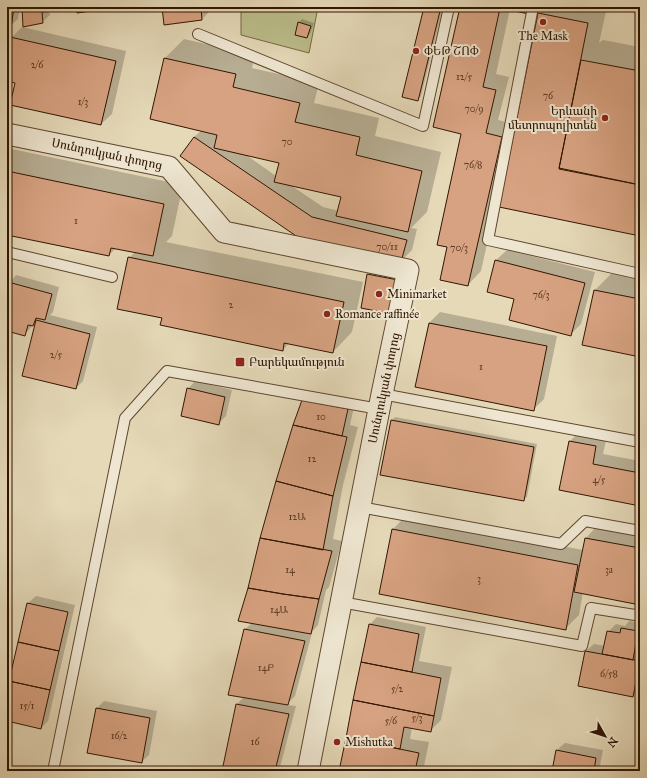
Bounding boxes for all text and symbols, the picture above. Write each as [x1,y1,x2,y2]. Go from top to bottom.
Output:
marker: The Mask [538,17,548,27]
place label: The Mask [518,29,568,43]
place label: ՓԵԹ ՇՈՓ [424,44,479,58]
marker: ՓԵԹ ՇՈՓ [411,46,421,56]
house number: 2/6 [31,59,44,71]
house number: 12/5 [456,71,472,83]
house number: 76 [543,90,554,102]
house number: 1/3 [78,96,88,108]
house number: 70/9 [464,103,484,115]
place label: Երևանի մետրոպոլիտեն [508,104,597,132]
marker: Երևանի մետրոպոլիտեն [600,113,610,123]
street label: Սունդուկյան փողոց [50,135,164,173]
house number: 70 [281,136,293,148]
house number: 76/8 [464,159,482,171]
house number: 1 [74,215,78,227]
house number: 70/11 [376,241,398,253]
house number: 70/3 [450,242,468,254]
place label: Minimarket [387,287,447,301]
marker: Minimarket [374,289,384,299]
house number: 76/3 [532,289,550,301]
house number: 2 [229,299,234,311]
place label: Romance raffinée [335,307,419,321]
marker: Romance raffinée [322,309,332,319]
street label: Սունդուկյան փողոց [365,331,403,445]
house number: 2/5 [50,349,62,361]
place label: Բարեկամություն [249,355,345,369]
marker: Բարեկամություն [234,356,246,368]
house number: 1 [479,361,483,373]
house number: 10 [316,411,326,423]
house number: 12 [308,453,317,465]
house number: 4/5 [593,474,606,486]
house number: 12Ա [288,511,306,523]
house number: 14 [285,564,295,576]
house number: 3a [605,564,614,576]
house number: 3 [477,573,481,585]
house number: 14Ա [270,604,289,616]
house number: 14Բ [258,662,274,674]
house number: 6/58 [600,668,618,680]
house number: 5/2 [391,683,403,695]
house number: 15/1 [19,700,35,712]
house number: 5/3 [411,712,423,724]
house number: 5/6 [385,715,398,727]
north arrow [585,716,625,756]
house number: 16/2 [111,730,127,742]
text: N [604,734,620,750]
place label: Mishutka [345,735,394,749]
house number: 16 [250,736,260,748]
marker: Mishutka [332,737,342,747]

